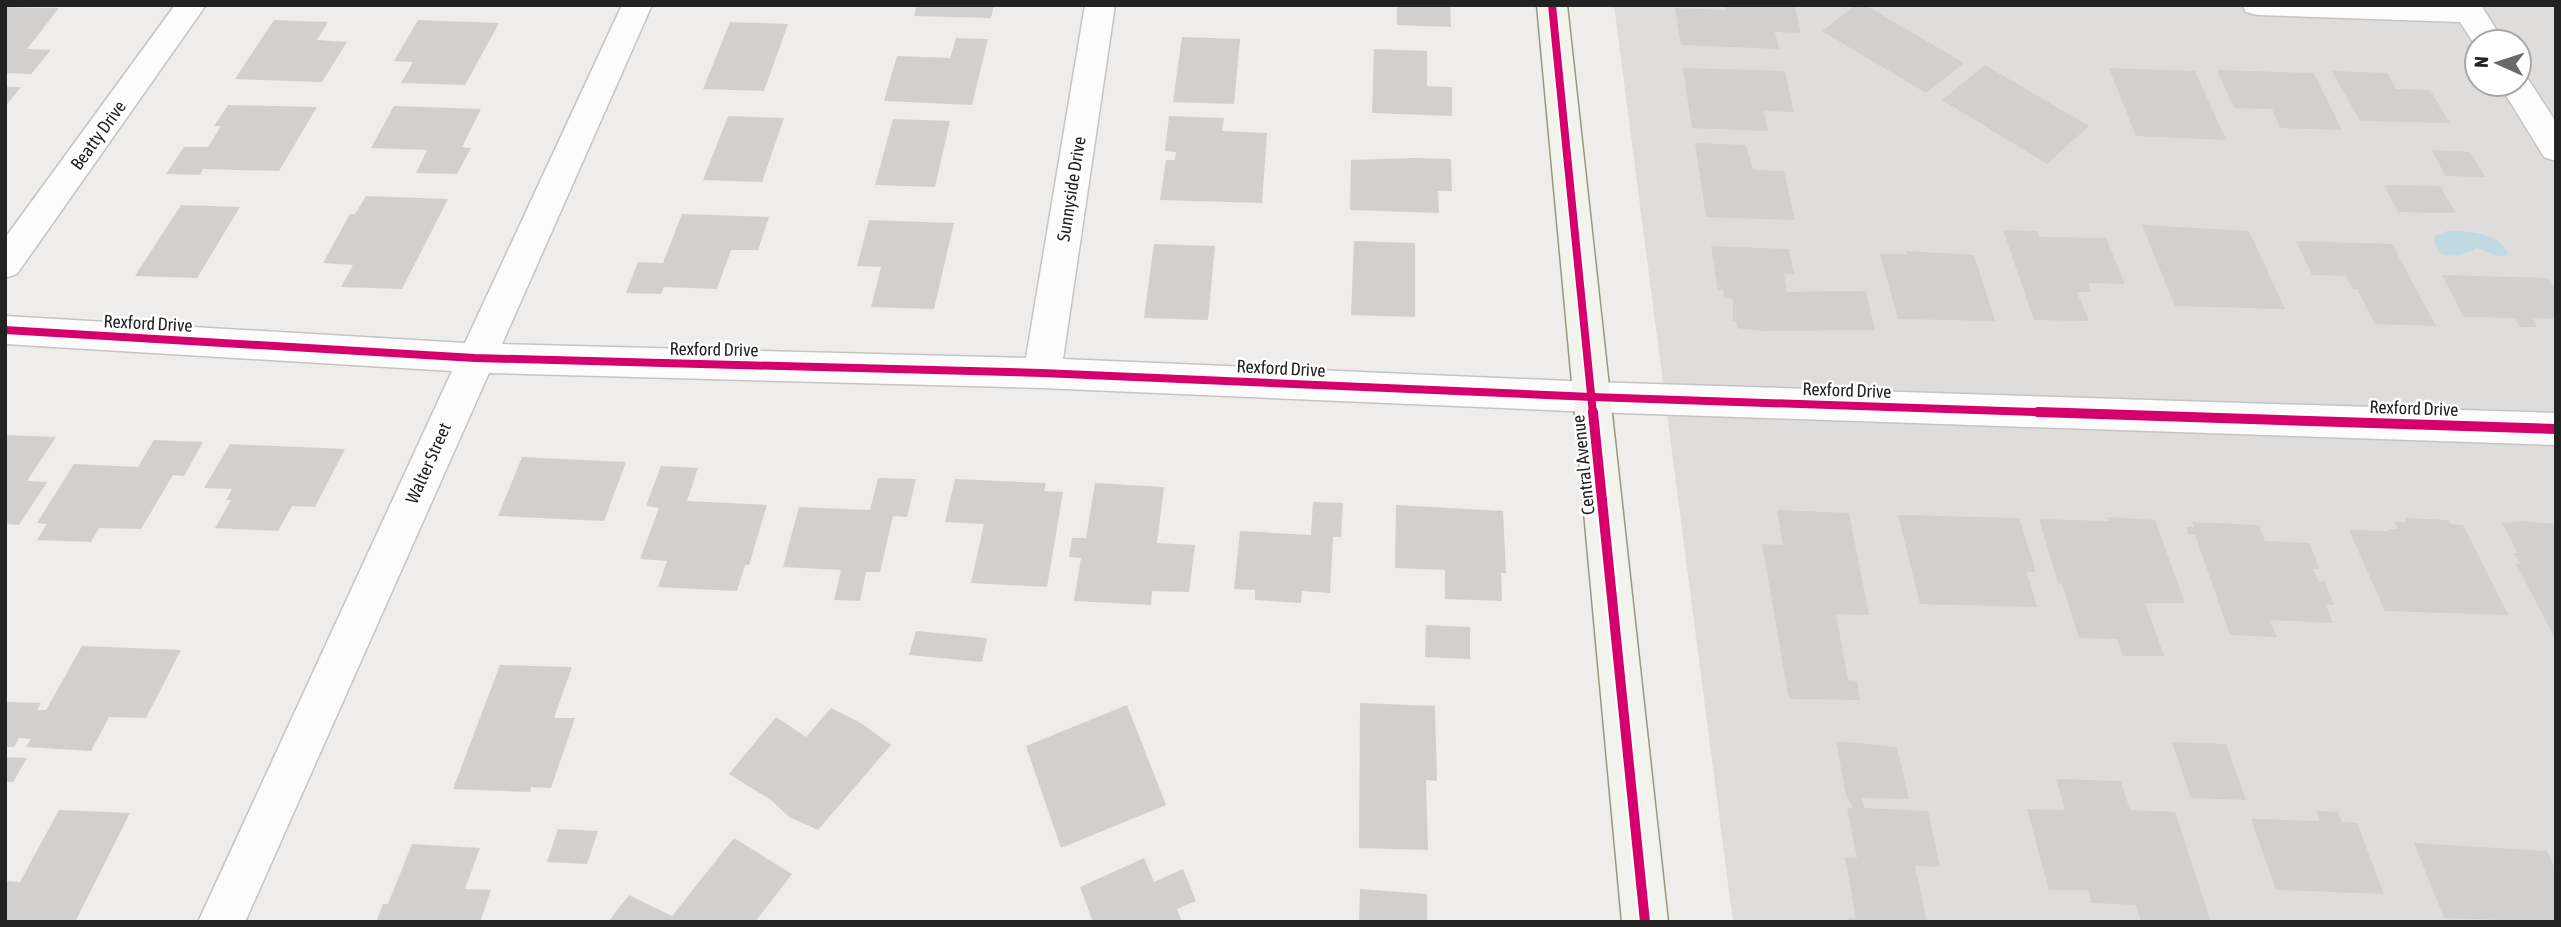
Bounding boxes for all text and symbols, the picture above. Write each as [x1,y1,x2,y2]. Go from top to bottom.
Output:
north arrow [2463,28,2533,98]
text: N [2470,56,2492,68]
street label: Beatty Drive [66,96,130,174]
street label: Sunnyside Drive [1052,135,1090,243]
street label: Rexford Drive [103,310,193,336]
street label: Rexford Drive [669,338,759,360]
street label: Rexford Drive [1236,355,1326,381]
street label: Rexford Drive [1802,378,1892,402]
street label: Rexford Drive [2369,396,2459,420]
street label: Central Avenue [1567,414,1599,516]
street label: Walter Street [401,419,455,507]

